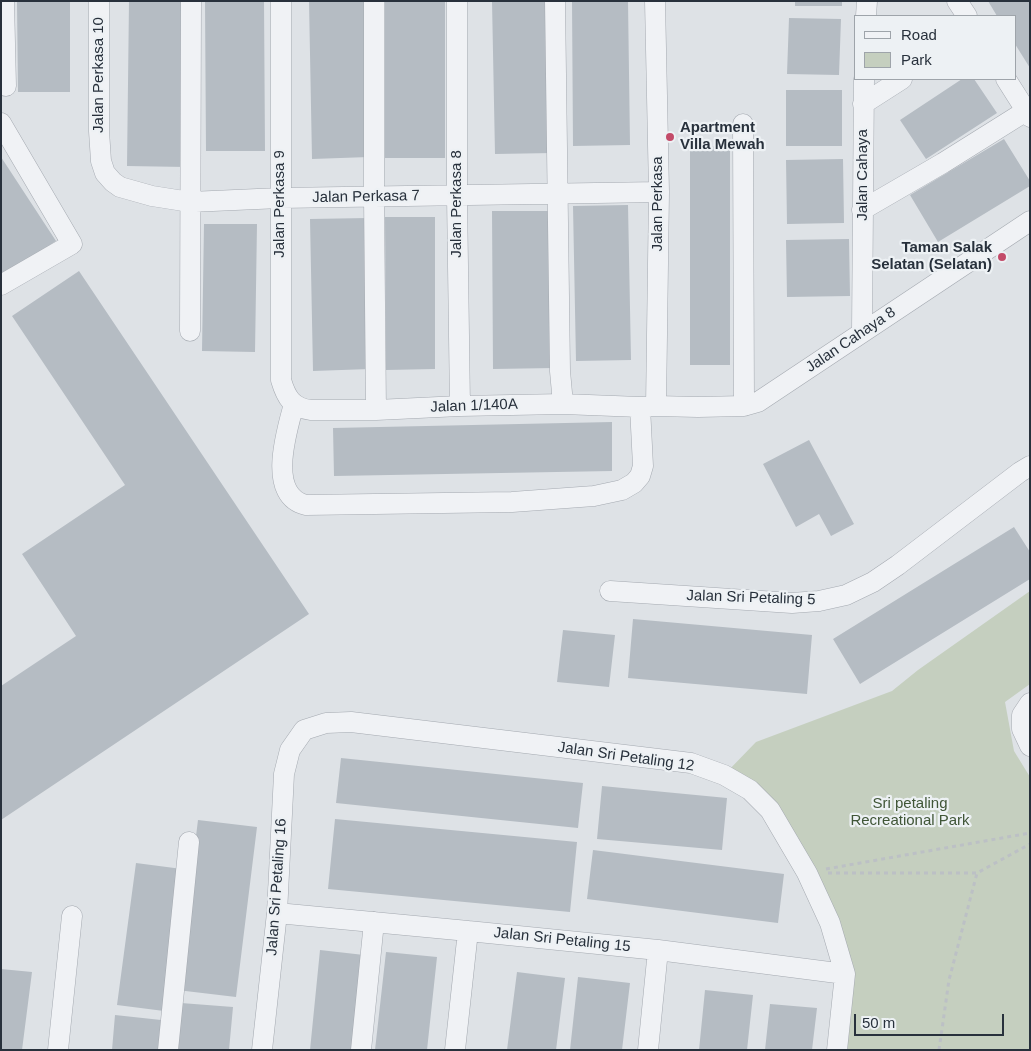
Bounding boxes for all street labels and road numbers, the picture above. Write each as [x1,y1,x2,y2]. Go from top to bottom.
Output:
street label: Jalan Perkasa 10 [90,17,108,133]
street label: Jalan Cahaya [854,129,872,221]
street label: Jalan Perkasa 9 [271,150,289,258]
street label: Jalan Perkasa 8 [448,150,466,258]
street label: Jalan Perkasa [649,156,667,252]
street label: Jalan Perkasa 7 [312,187,420,207]
street label: Jalan Cahaya 8 [803,303,899,377]
street label: Jalan 1/140A [430,395,518,417]
street label: Jalan Sri Petaling 5 [686,587,816,609]
street label: Jalan Sri Petaling 12 [557,739,695,775]
street label: Jalan Sri Petaling 16 [263,818,291,956]
street label: Jalan Sri Petaling 15 [493,924,631,956]

